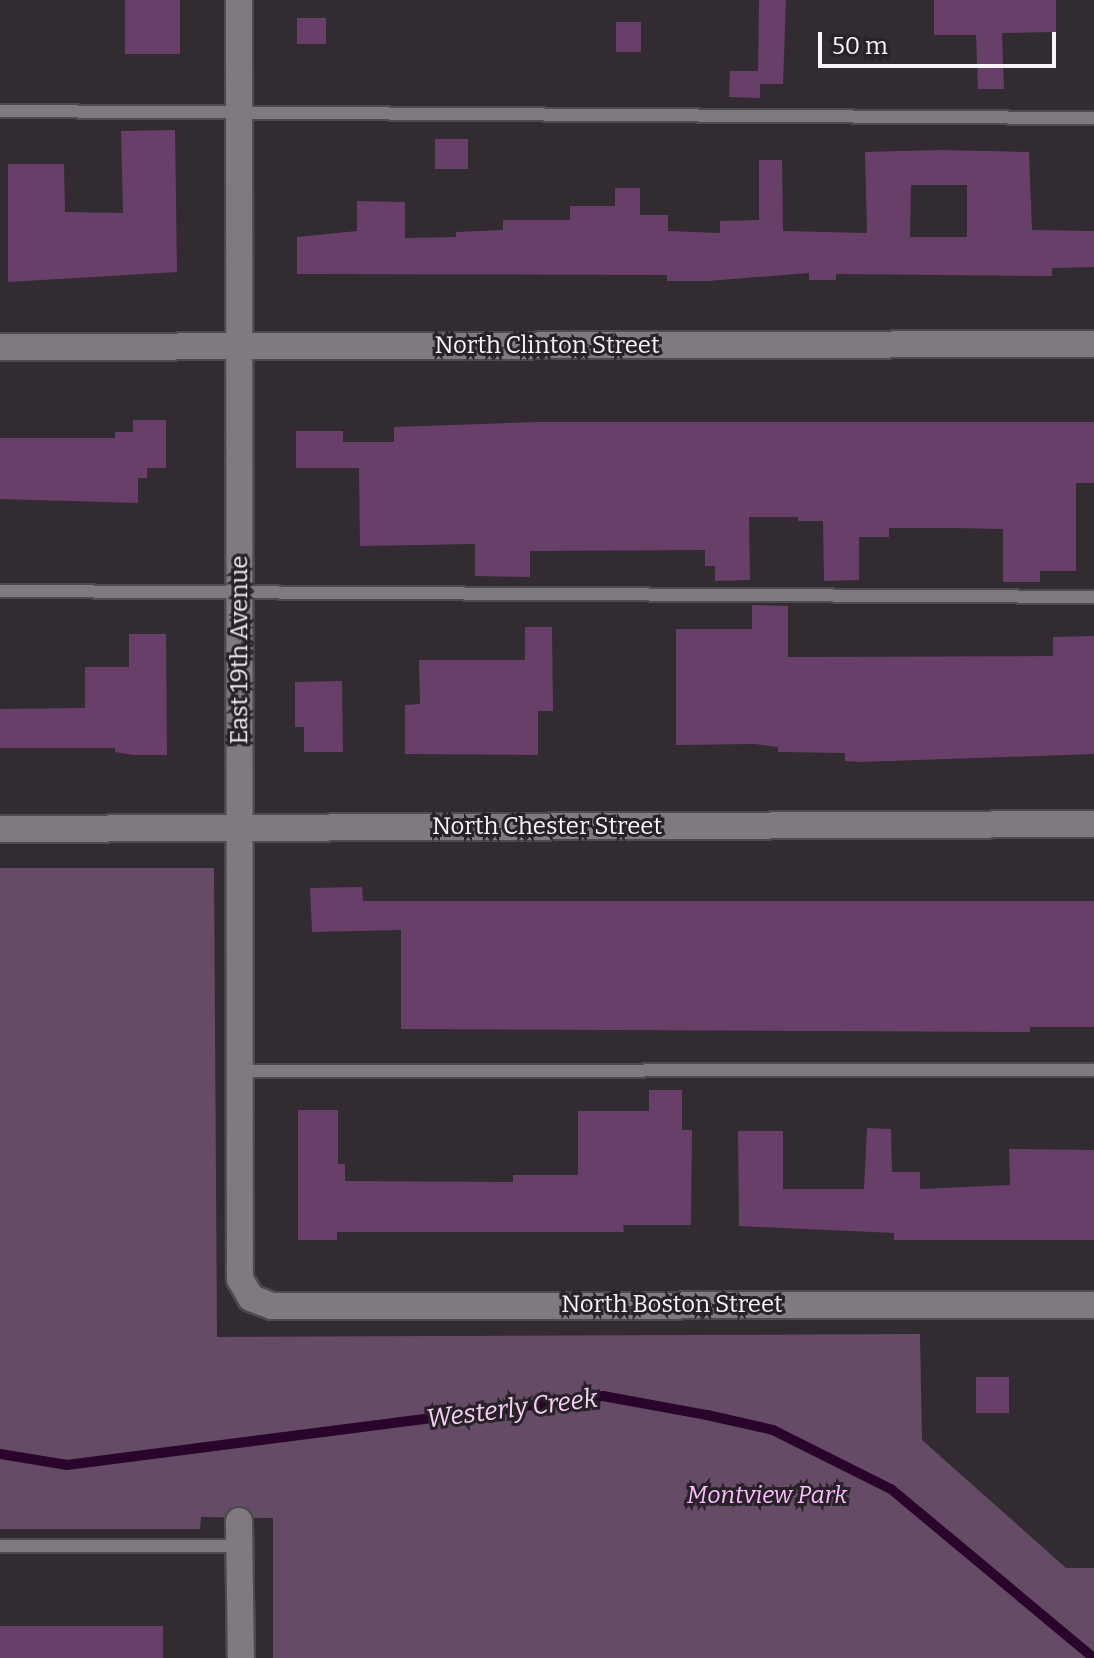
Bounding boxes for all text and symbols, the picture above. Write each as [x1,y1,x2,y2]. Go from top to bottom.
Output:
scale bar [822,16,1060,66]
text: 50 m [832,32,888,60]
street label: North Clinton Street [434,332,660,360]
street label: East 19th Avenue [226,556,254,744]
street label: North Chester Street [432,813,662,841]
street label: North Boston Street [561,1291,783,1319]
water label: Westerly Creek [425,1383,599,1435]
park label: Montview Park [687,1482,847,1510]

